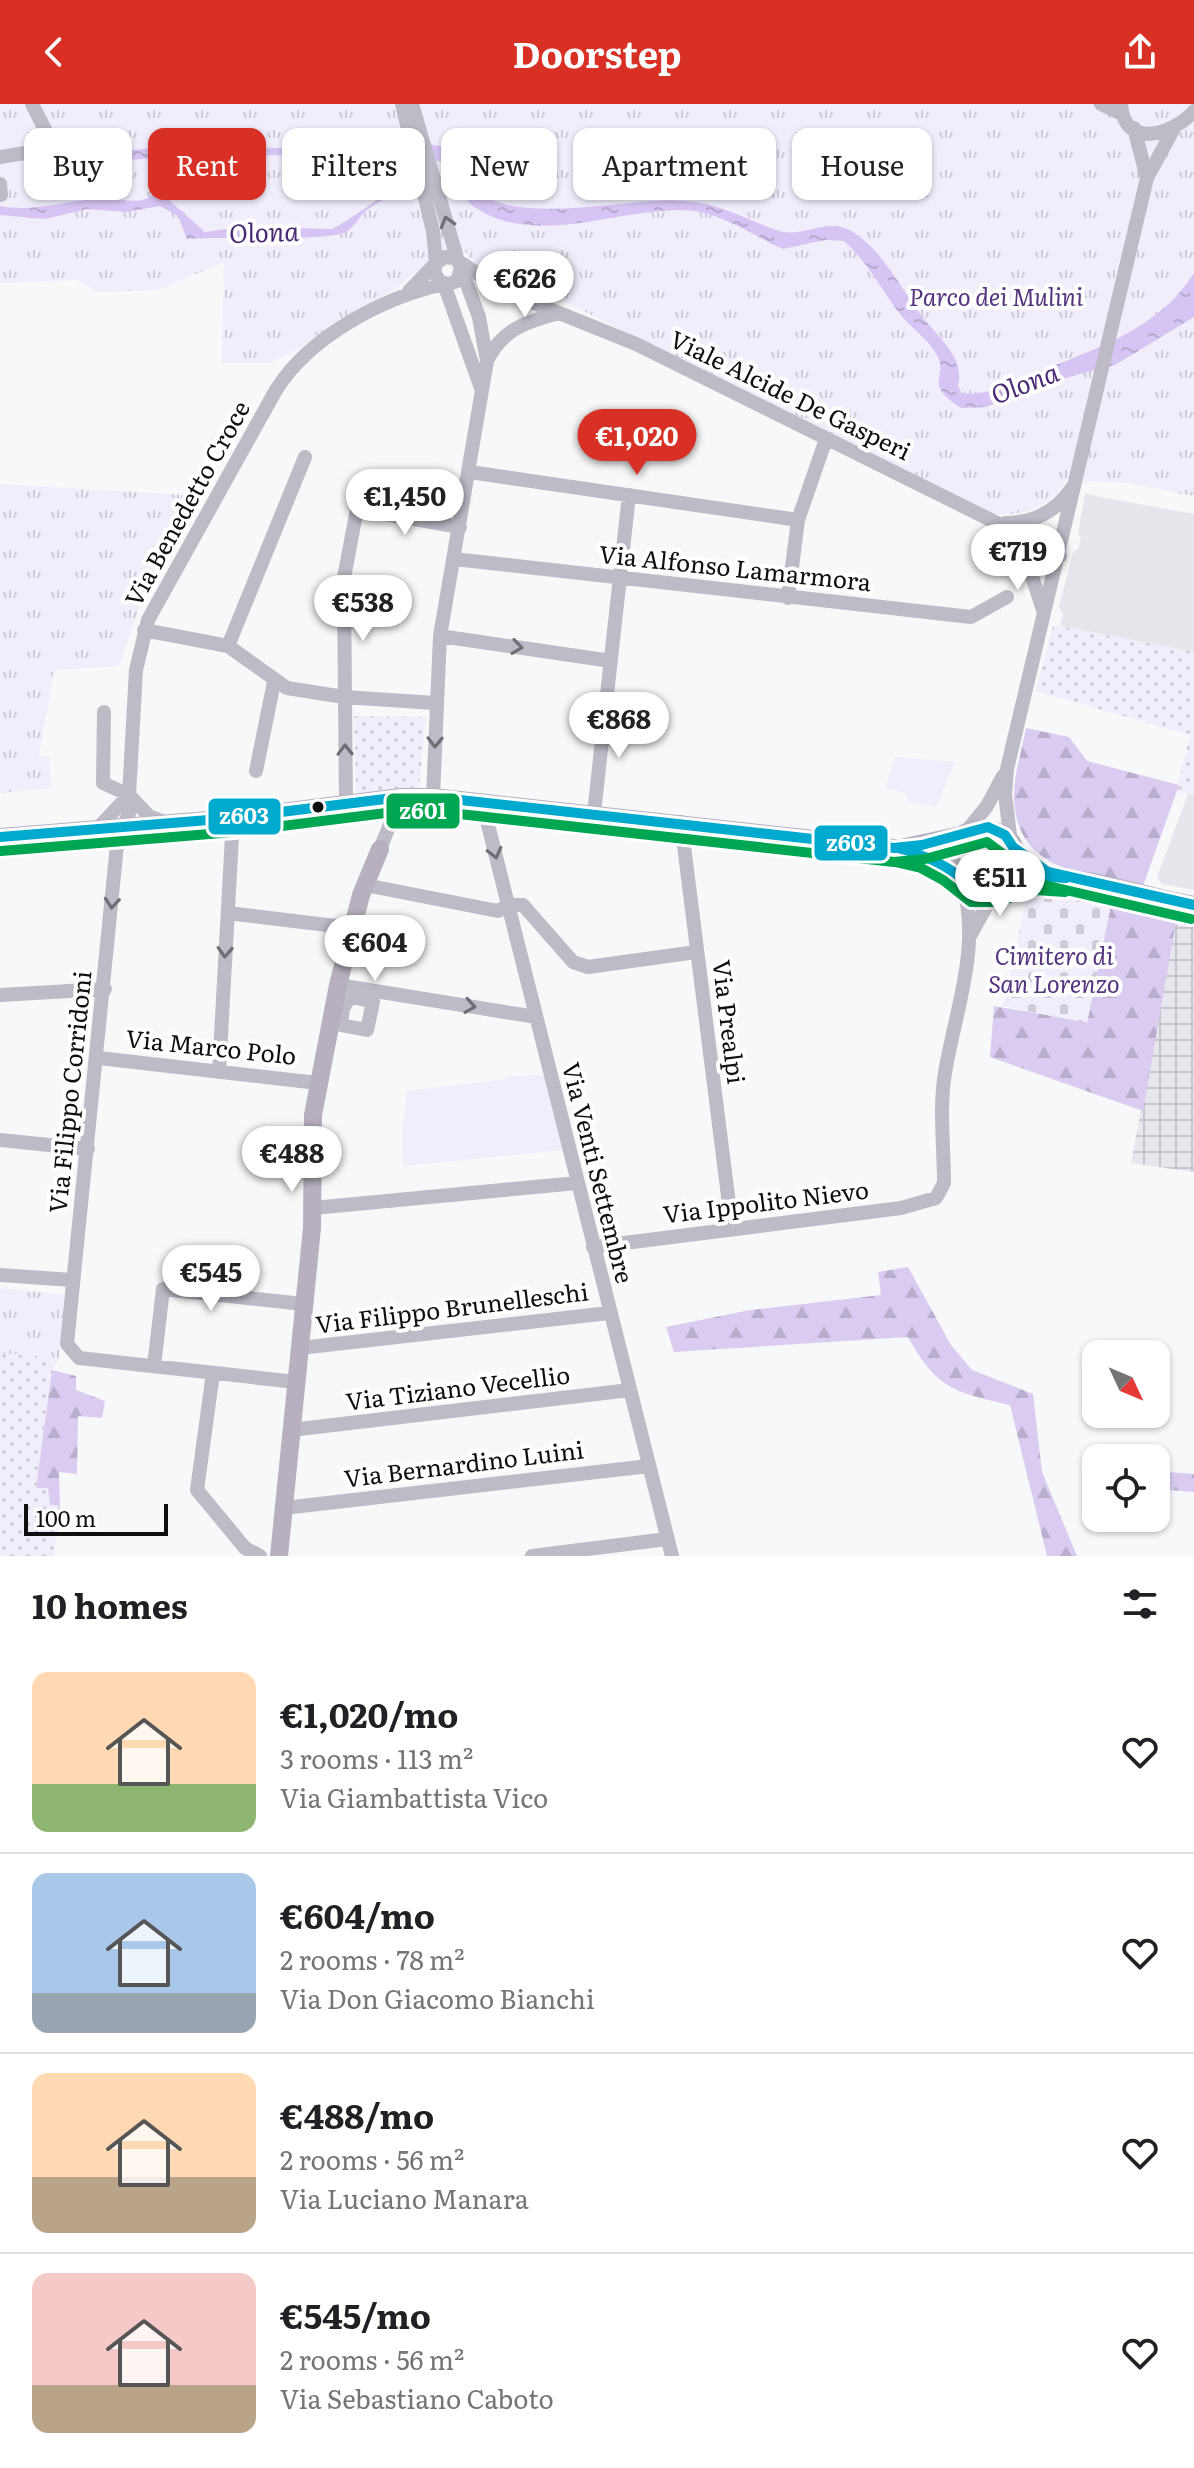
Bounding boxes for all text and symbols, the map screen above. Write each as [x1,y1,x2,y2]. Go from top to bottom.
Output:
text: Doorstep [512,26,682,79]
icon: back [32,30,76,74]
icon: share [1118,30,1162,74]
chip: Buy [24,128,132,200]
chip: Rent [148,128,266,200]
chip: Filters [282,128,425,200]
chip: New [441,128,557,200]
chip: Apartment [573,128,776,200]
chip: House [792,128,932,200]
water label: Olona [228,210,300,251]
one-way arrow [439,215,456,229]
pin: €626 [478,251,572,319]
text: €626 [494,257,556,296]
park label: Parco dei Mulini [909,278,1083,313]
street label: Viale Alcide De Gasperi [665,320,917,467]
water label: Olona [984,351,1064,412]
street label: Via Benedetto Croce [115,394,257,612]
pin: €1,020 [572,409,702,477]
text: €1,020 [596,415,678,454]
pin: €1,450 [340,469,470,537]
text: €1,450 [364,475,446,514]
pin: €719 [971,524,1065,592]
text: €719 [989,530,1047,569]
street label: Via Alfonso Lamarmora [597,535,873,598]
pin: €538 [316,575,410,643]
text: €538 [332,581,394,620]
one-way arrow [511,638,524,655]
pin: €868 [572,692,666,760]
text: €868 [587,698,651,737]
one-way arrow [426,736,443,749]
one-way arrow [336,743,354,756]
line badge: z601 [385,792,461,830]
text: z601 [399,793,447,826]
line badge: z603 [207,797,282,836]
text: z603 [219,798,269,831]
unlabelled marker [310,799,326,815]
line badge: z603 [813,824,889,862]
text: z603 [826,825,876,858]
one-way arrow [485,846,502,859]
pin: €511 [953,850,1047,918]
text: €511 [973,856,1027,895]
one-way arrow [104,897,121,910]
pin: €604 [328,915,422,983]
text: €604 [343,921,407,960]
park label: Cimitero di San Lorenzo [988,937,1120,1000]
one-way arrow [217,946,234,959]
street label: Via Prealpi [706,958,755,1086]
street label: Via Filippo Corridoni [38,969,99,1215]
one-way arrow [463,997,477,1014]
street label: Via Marco Polo [124,1019,298,1072]
street label: Via Venti Settembre [555,1058,644,1287]
pin: €488 [245,1126,339,1194]
text: €488 [260,1132,324,1171]
street label: Via Ippolito Nievo [661,1171,870,1230]
pin: €545 [164,1245,258,1313]
text: €545 [180,1251,242,1290]
street label: Via Filippo Brunelleschi [313,1272,590,1341]
north arrow [1082,1340,1170,1428]
map controls [1082,1340,1170,1532]
street label: Via Tiziano Vecellio [344,1355,572,1418]
street label: Via Bernardino Luini [342,1430,586,1495]
button: locate [1082,1444,1170,1532]
scale bar [24,1500,168,1536]
text: 100 m [36,1501,96,1534]
text: 10 homes [32,1579,188,1629]
icon: filters [1118,1582,1162,1626]
text: €1,020/mo [280,1688,458,1738]
icon: home [96,1704,192,1800]
icon: heart [1118,1730,1162,1774]
text: 3 rooms · 113 m² [280,1738,473,1777]
text: Via Giambattista Vico [280,1777,548,1816]
text: €604/mo [280,1889,435,1939]
icon: home [96,1905,192,2001]
icon: heart [1118,1931,1162,1975]
text: 2 rooms · 78 m² [280,1939,465,1978]
text: Via Don Giacomo Bianchi [280,1978,595,2017]
text: €488/mo [280,2089,434,2139]
icon: home [96,2105,192,2201]
icon: heart [1118,2131,1162,2175]
text: 2 rooms · 56 m² [280,2139,464,2178]
text: Via Luciano Manara [280,2178,529,2217]
text: €545/mo [280,2289,431,2339]
icon: home [96,2305,192,2401]
icon: heart [1118,2331,1162,2375]
text: 2 rooms · 56 m² [280,2339,464,2378]
text: Via Sebastiano Caboto [280,2378,554,2417]

